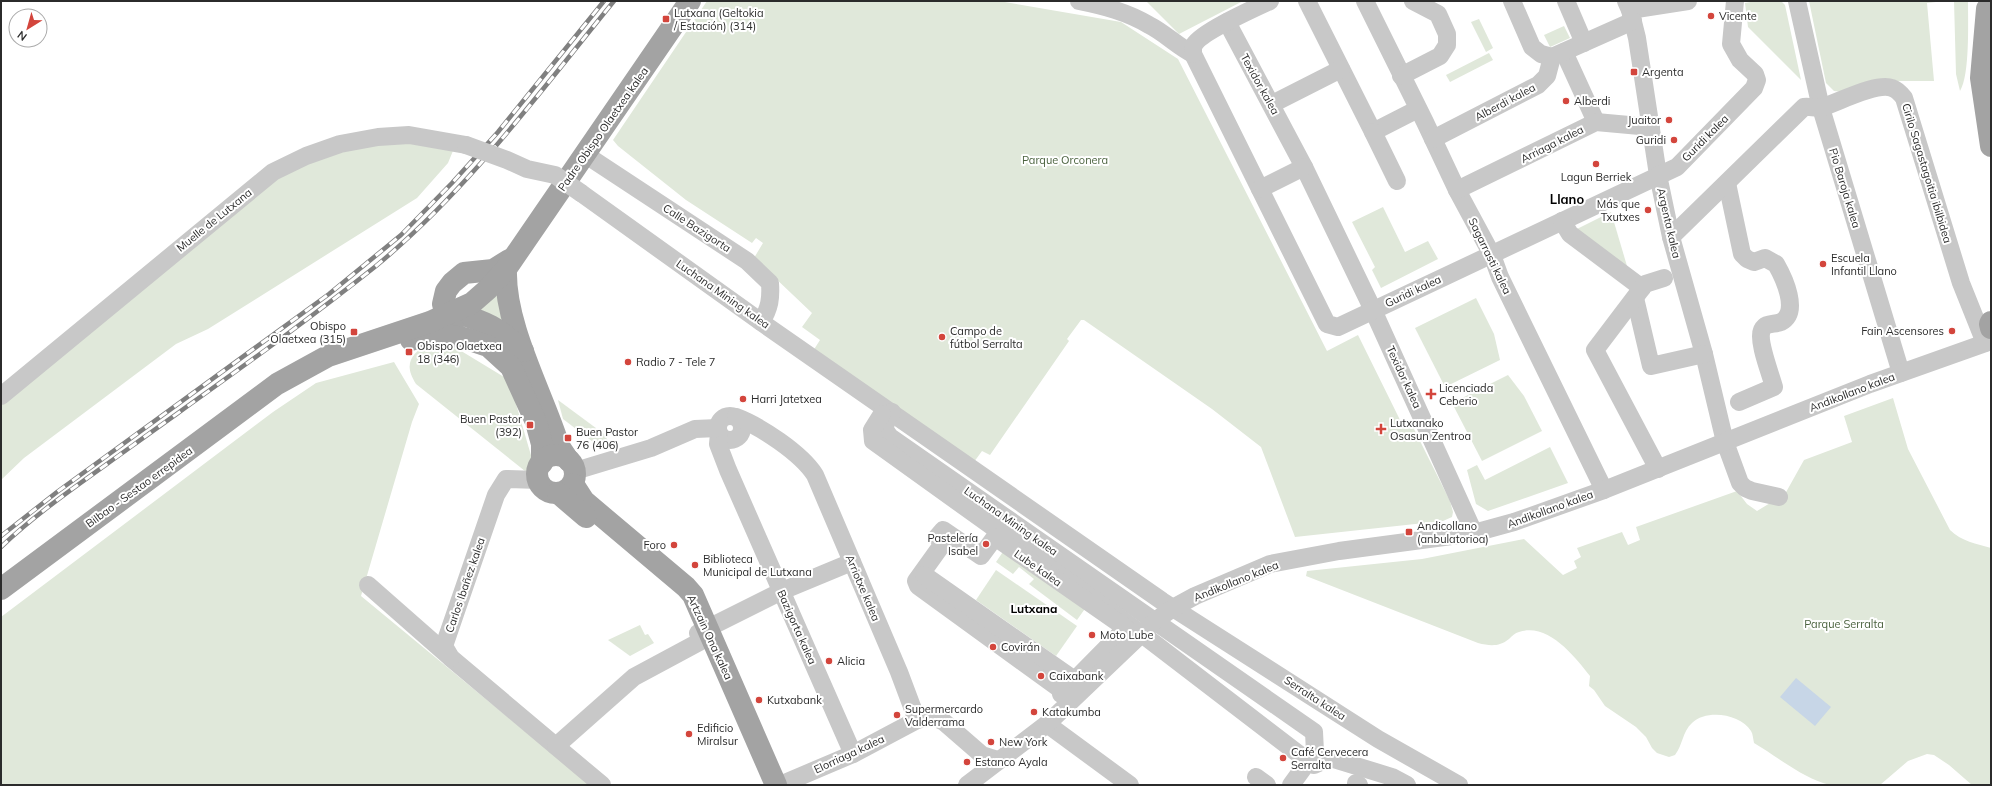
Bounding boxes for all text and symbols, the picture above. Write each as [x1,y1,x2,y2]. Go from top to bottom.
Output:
place label: Lutxana (Geltokia / Estación) (314) [673,6,764,33]
north arrow [8,8,48,48]
place label: Vicente [1719,9,1757,23]
marker: Vicente [1706,11,1716,21]
marker: Lutxana (Geltokia / Estación) (314) [661,14,671,24]
text: N [14,28,30,44]
street label: Texidor kalea [1238,51,1282,117]
street label: Padre Obispo Olaetxea kalea [555,64,651,194]
place label: Argenta [1642,65,1684,79]
marker: Argenta [1629,67,1639,77]
street label: Alberdi kalea [1472,80,1538,124]
place label: Alberdi [1574,94,1610,108]
marker: Alberdi [1561,96,1571,106]
street label: Cirilo Sagastagoitia ibilbidea [1899,101,1955,245]
street label: Guridi kalea [1679,112,1731,164]
place label: Juaitor [1628,113,1661,127]
marker: Juaitor [1664,115,1674,125]
street label: Arriaga kalea [1518,122,1586,166]
place label: Guridi [1636,133,1666,147]
marker: Guridi [1669,135,1679,145]
street label: Pio Baroja kalea [1826,146,1864,230]
park label: Parque Orconera [1022,153,1108,167]
marker: Lagun Berriek [1591,159,1601,169]
place label: Lagun Berriek [1561,170,1632,184]
street label: Muelle de Lutxana [173,185,255,255]
street label: Argenta kalea [1654,186,1684,260]
district label: Llano [1550,191,1584,207]
place label: Más que Txutxes [1597,197,1640,224]
street label: Calle Bazigorta [660,201,734,255]
marker: Más que Txutxes [1643,205,1653,215]
street label: Sagarrasti kalea [1465,215,1515,297]
place label: Escuela Infantil Llano [1831,251,1897,278]
street label: Luchana Mining kalea [673,256,773,332]
marker: Escuela Infantil Llano [1818,259,1828,269]
street label: Guridi kalea [1383,272,1443,310]
place label: Obispo Olaetxea (315) [270,319,346,346]
place label: Campo de fútbol Serralta [950,324,1023,351]
place label: Fain Ascensores [1861,324,1944,338]
marker: Fain Ascensores [1947,326,1957,336]
marker: Obispo Olaetxea (315) [349,327,359,337]
marker: Campo de fútbol Serralta [937,332,947,342]
place label: Obispo Olaetxea 18 (346) [417,339,502,366]
street label: Texidor kalea [1383,343,1425,411]
marker: Obispo Olaetxea 18 (346) [404,347,414,357]
place label: Radio 7 - Tele 7 [636,355,715,369]
marker: Radio 7 - Tele 7 [623,357,633,367]
street label: Andikollano kalea [1807,369,1897,415]
place label: Licenciada Ceberio [1439,381,1493,408]
marker: Licenciada Ceberio [1426,389,1436,399]
place label: Harri Jatetxea [751,392,822,406]
marker: Harri Jatetxea [738,394,748,404]
place label: Buen Pastor (392) [460,412,522,439]
place label: Lutxanako Osasun Zentroa [1390,416,1471,443]
marker: Buen Pastor (392) [525,420,535,430]
marker: Lutxanako Osasun Zentroa [1375,423,1387,435]
place label: Buen Pastor 76 (406) [576,425,638,452]
marker: Buen Pastor 76 (406) [563,433,573,443]
street label: Bilbao - Sestao errepidea [83,443,195,531]
street label: Luchana Mining kalea [961,483,1061,559]
street label: Andikollano kalea [1505,487,1595,531]
place label: Andicollano (anbulatorioa) [1417,519,1489,546]
marker: Andicollano (anbulatorioa) [1404,527,1414,537]
place label: Pastelería Isabel [928,531,978,558]
street label: Carlos Ibañez kalea [442,536,488,634]
place label: Foro [644,538,666,552]
marker: Pastelería Isabel [981,539,991,549]
marker: Foro [669,540,679,550]
street label: Lube kalea [1011,546,1065,590]
place label: Biblioteca Municipal de Lutxana [703,552,812,579]
street label: Arriotxe kalea [843,553,883,623]
street label: Andikollano kalea [1191,558,1281,604]
marker: Biblioteca Municipal de Lutxana [690,560,700,570]
street label: Bazigorta kalea [774,587,820,667]
street label: Artzain Ona kalea [684,592,736,682]
district label: Lutxana [1010,601,1058,616]
park label: Parque Serralta [1804,617,1884,631]
place label: Moto Lube [1100,628,1153,642]
marker: Moto Lube [1087,630,1097,640]
place label: Covirán [1001,640,1040,654]
marker: Covirán [988,642,998,652]
place label: Alicia [837,654,865,668]
marker: Alicia [824,656,834,666]
place label: Caixabank [1049,669,1104,683]
marker: Caixabank [1036,671,1046,681]
street label: Serralta kalea [1282,673,1348,723]
place label: Kutxabank [767,693,822,707]
marker: Kutxabank [754,695,764,705]
place label: Supermercardo Valderrama [905,702,983,729]
place label: Katakumba [1042,705,1101,719]
marker: Katakumba [1029,707,1039,717]
marker: Supermercardo Valderrama [892,710,902,720]
place label: Edificio Miralsur [697,721,738,748]
marker: Edificio Miralsur [684,729,694,739]
street label: Elorriaga kalea [812,732,886,776]
place label: New York [999,735,1048,749]
marker: New York [986,737,996,747]
place label: Café Cervecera Serralta [1291,745,1368,772]
marker: Café Cervecera Serralta [1278,753,1288,763]
place label: Estanco Ayala [975,755,1048,769]
marker: Estanco Ayala [962,757,972,767]

